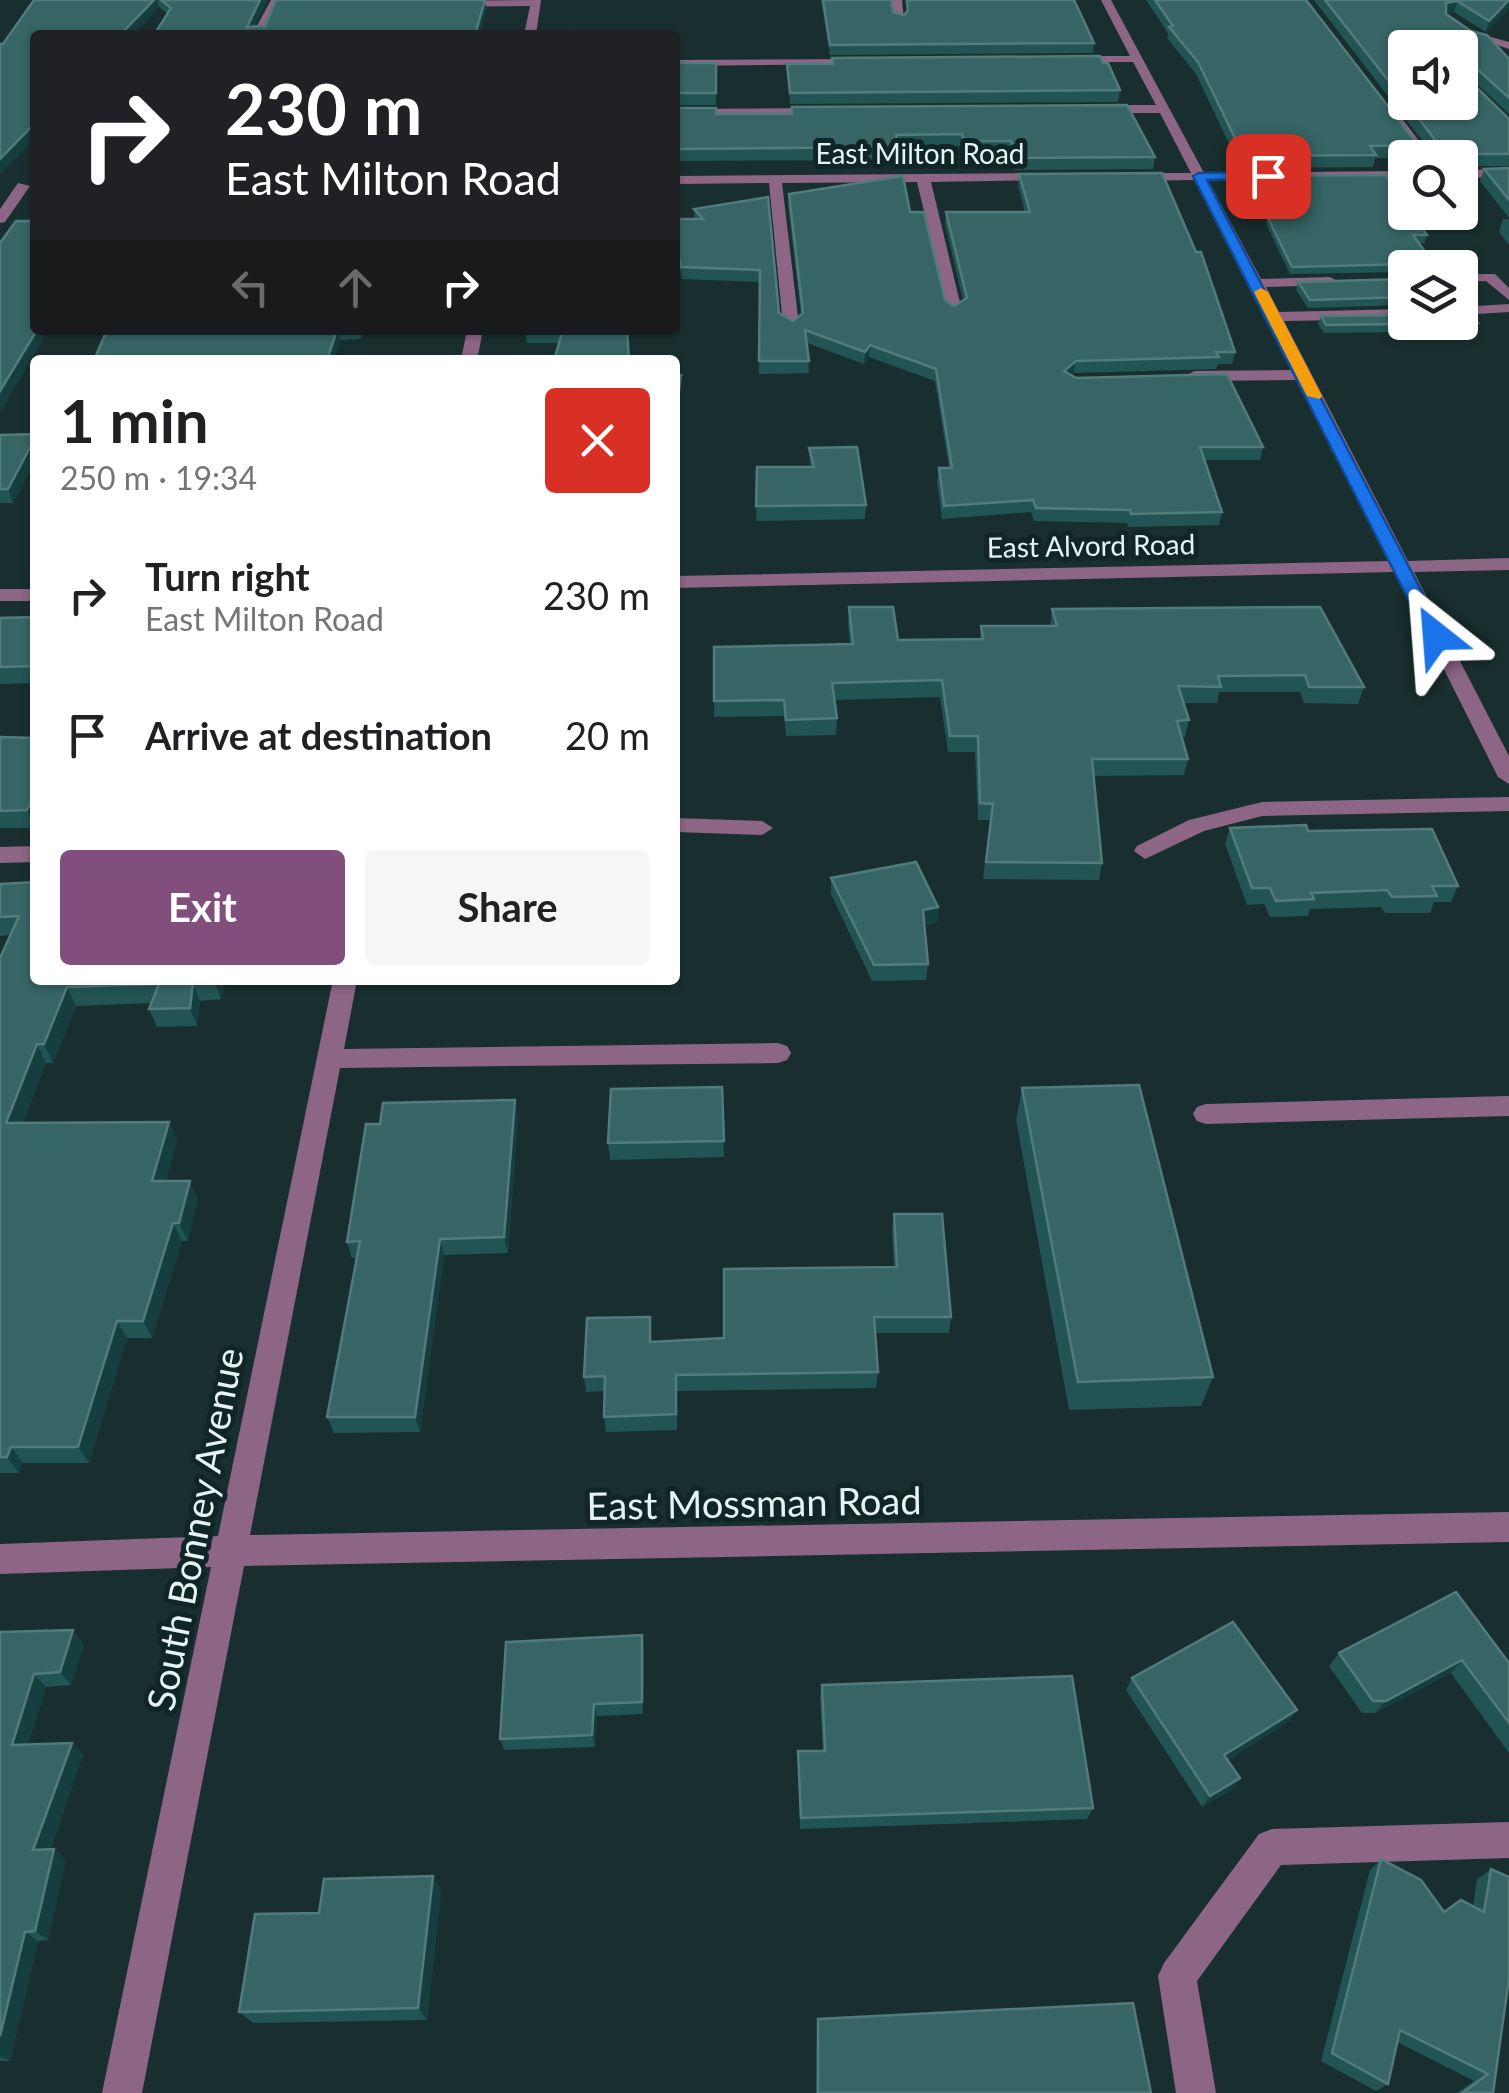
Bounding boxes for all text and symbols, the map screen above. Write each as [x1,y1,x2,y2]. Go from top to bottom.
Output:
map controls [1388,30,1478,340]
button: sound [1388,30,1478,120]
text: 230 m [225,66,422,150]
icon: right [60,70,190,200]
pin [1226,134,1311,219]
street label: East Milton Road [815,136,1025,170]
button: search [1388,140,1478,230]
icon: arrive [1241,149,1296,204]
text: East Milton Road [225,151,561,205]
button: layers [1388,250,1478,340]
icon: left [223,260,278,315]
icon: ahead [328,260,383,315]
icon: right [433,260,488,315]
text: 1 min [60,384,209,456]
button: close [545,388,650,493]
text: 250 m · 19:34 [60,458,257,497]
street label: East Alvord Road [987,526,1195,564]
text: Turn right [145,553,310,599]
icon: right [60,568,115,623]
text: 230 m [543,572,650,618]
position arrow [1384,584,1488,688]
text: East Milton Road [145,599,384,638]
icon: arrive [60,708,115,763]
text: Arrive at destination [145,712,492,758]
text: 20 m [565,712,650,758]
button: Exit [60,850,345,965]
button: Share [365,850,650,965]
street label: South Bonney Avenue [136,1344,252,1714]
street label: East Mossman Road [586,1476,922,1528]

